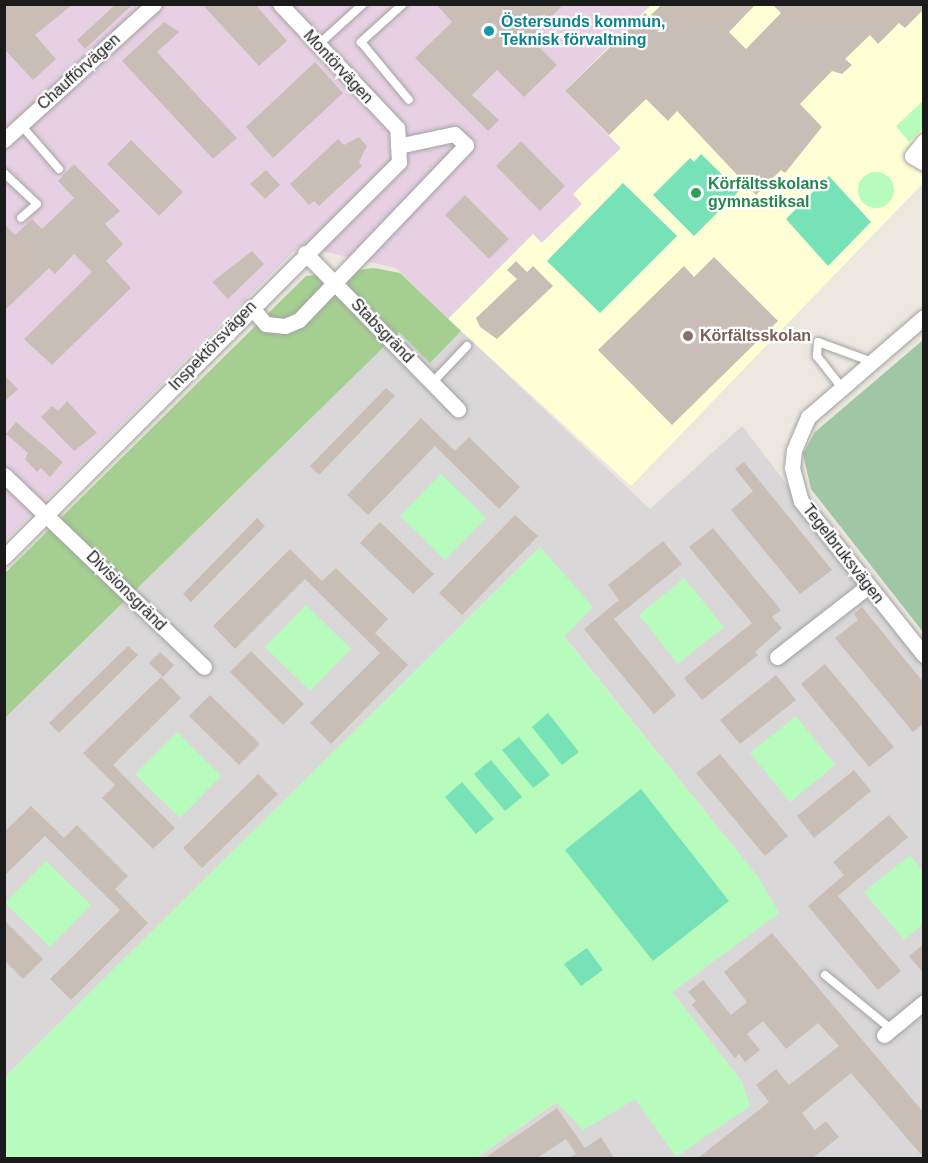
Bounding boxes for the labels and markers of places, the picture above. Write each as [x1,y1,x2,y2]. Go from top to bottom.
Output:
place label: Östersunds kommun, Teknisk förvaltning [501,12,665,50]
marker: Östersunds kommun, Teknisk förvaltning [482,24,496,38]
place label: Körfältsskolans gymnastiksal [708,174,828,212]
marker: Körfältsskolans gymnastiksal [689,186,703,200]
place label: Körfältsskolan [700,326,811,346]
marker: Körfältsskolan [681,329,695,343]

